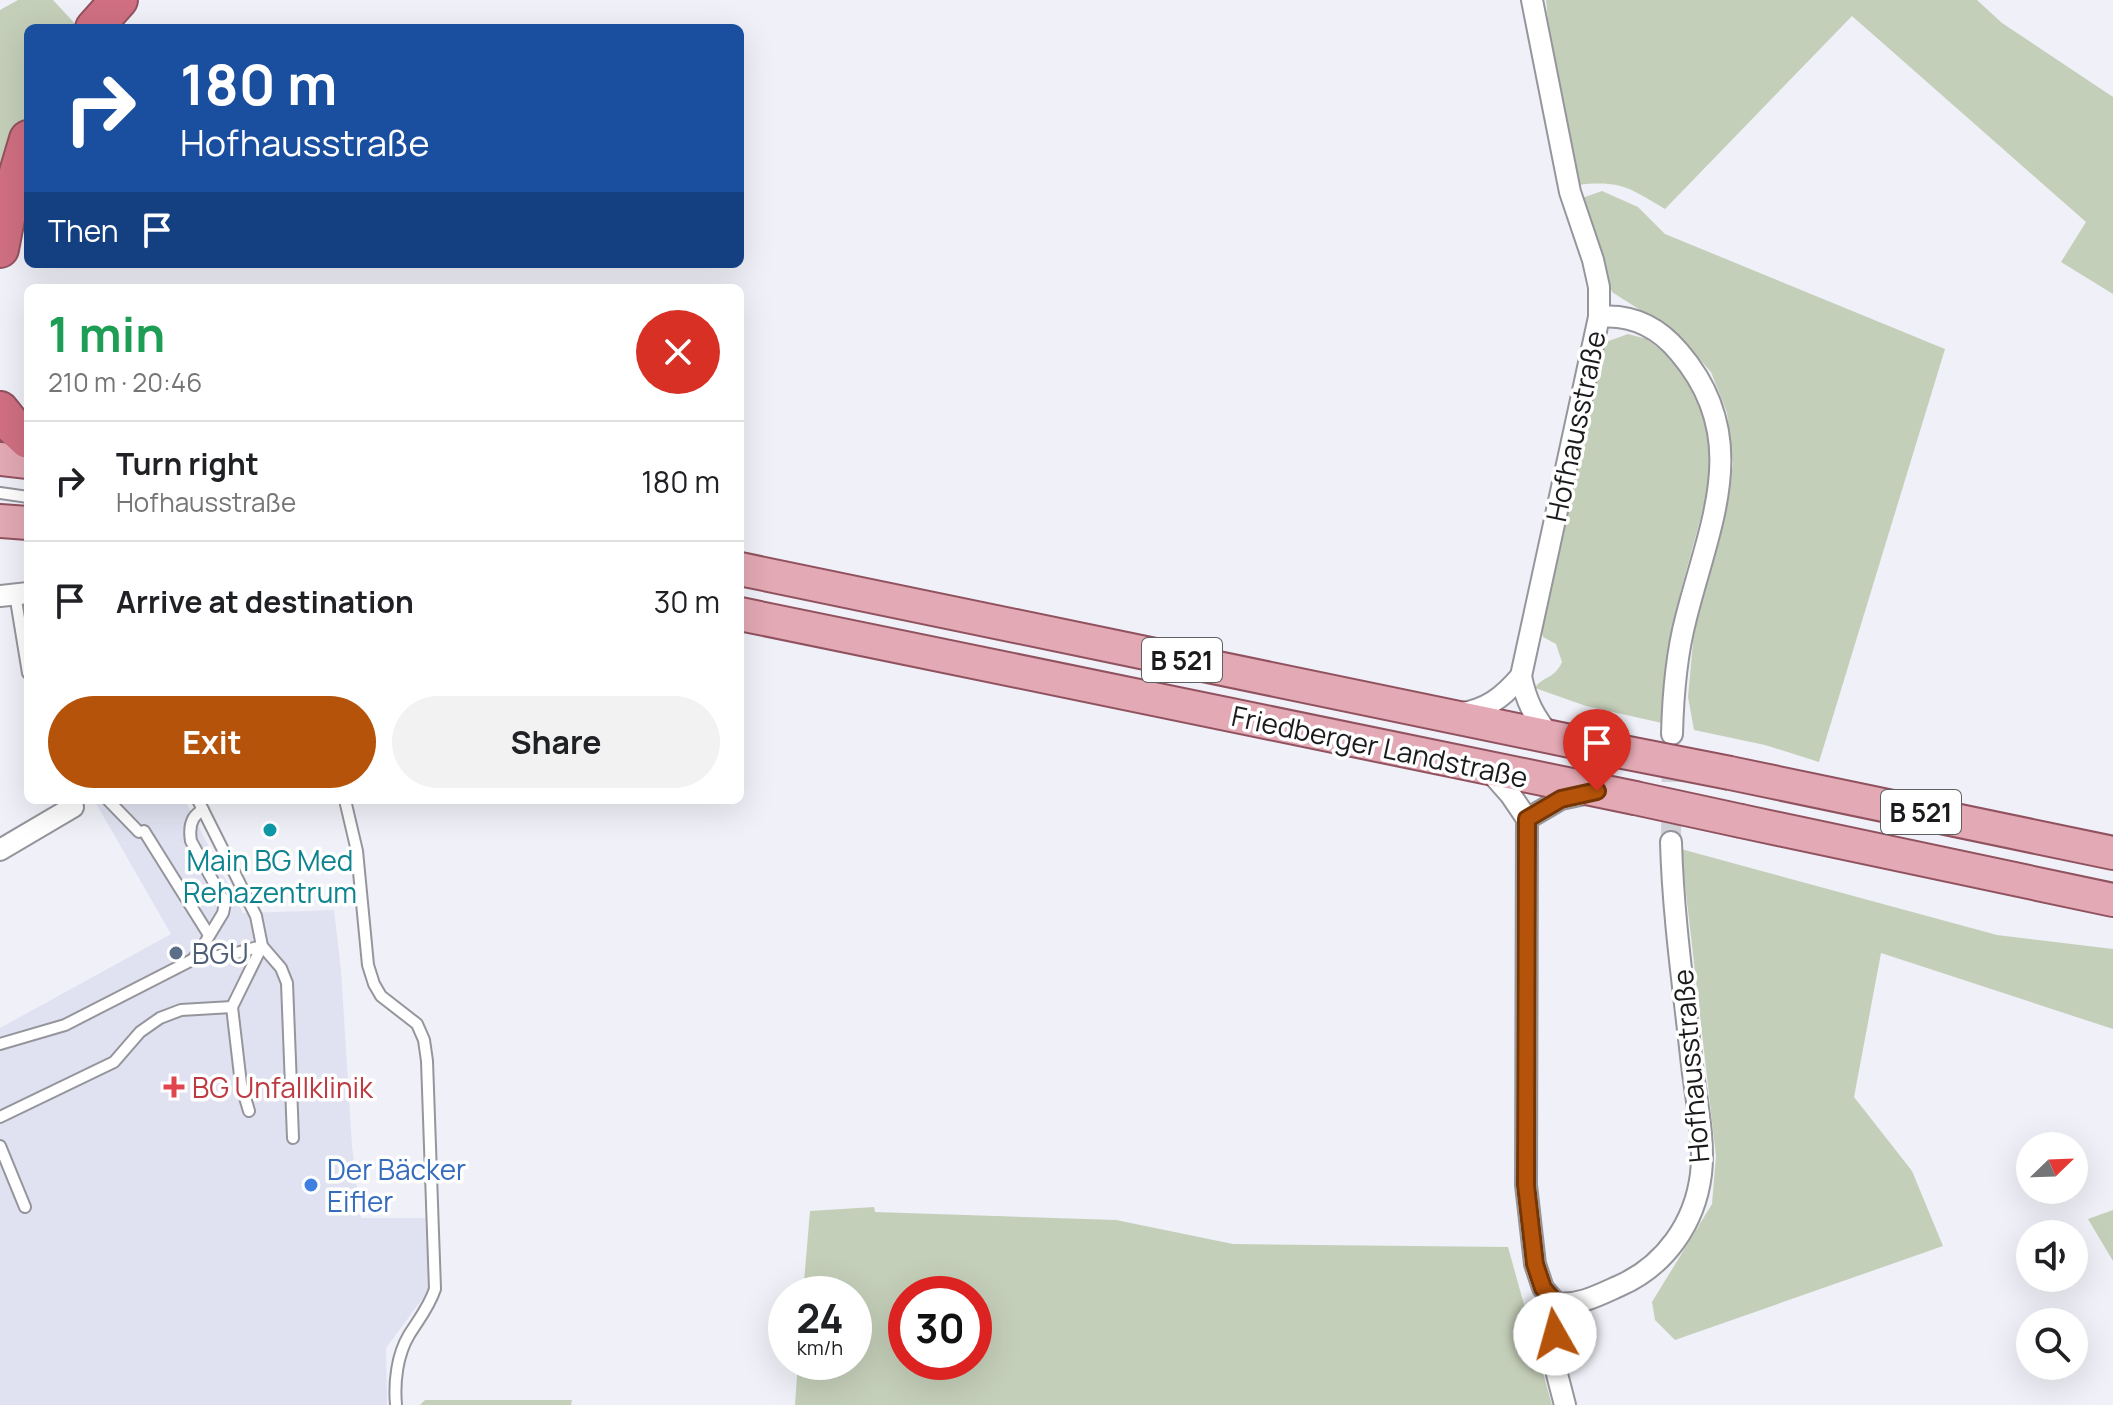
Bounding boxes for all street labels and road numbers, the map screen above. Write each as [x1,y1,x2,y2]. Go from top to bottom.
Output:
street label: Hofhausstraße [1536,327,1614,525]
road number: B 521 [1142,638,1222,682]
street label: Friedberger Landstraße [1228,696,1532,796]
road number: B 521 [1881,790,1961,834]
street label: Hofhausstraße [1663,968,1717,1164]

